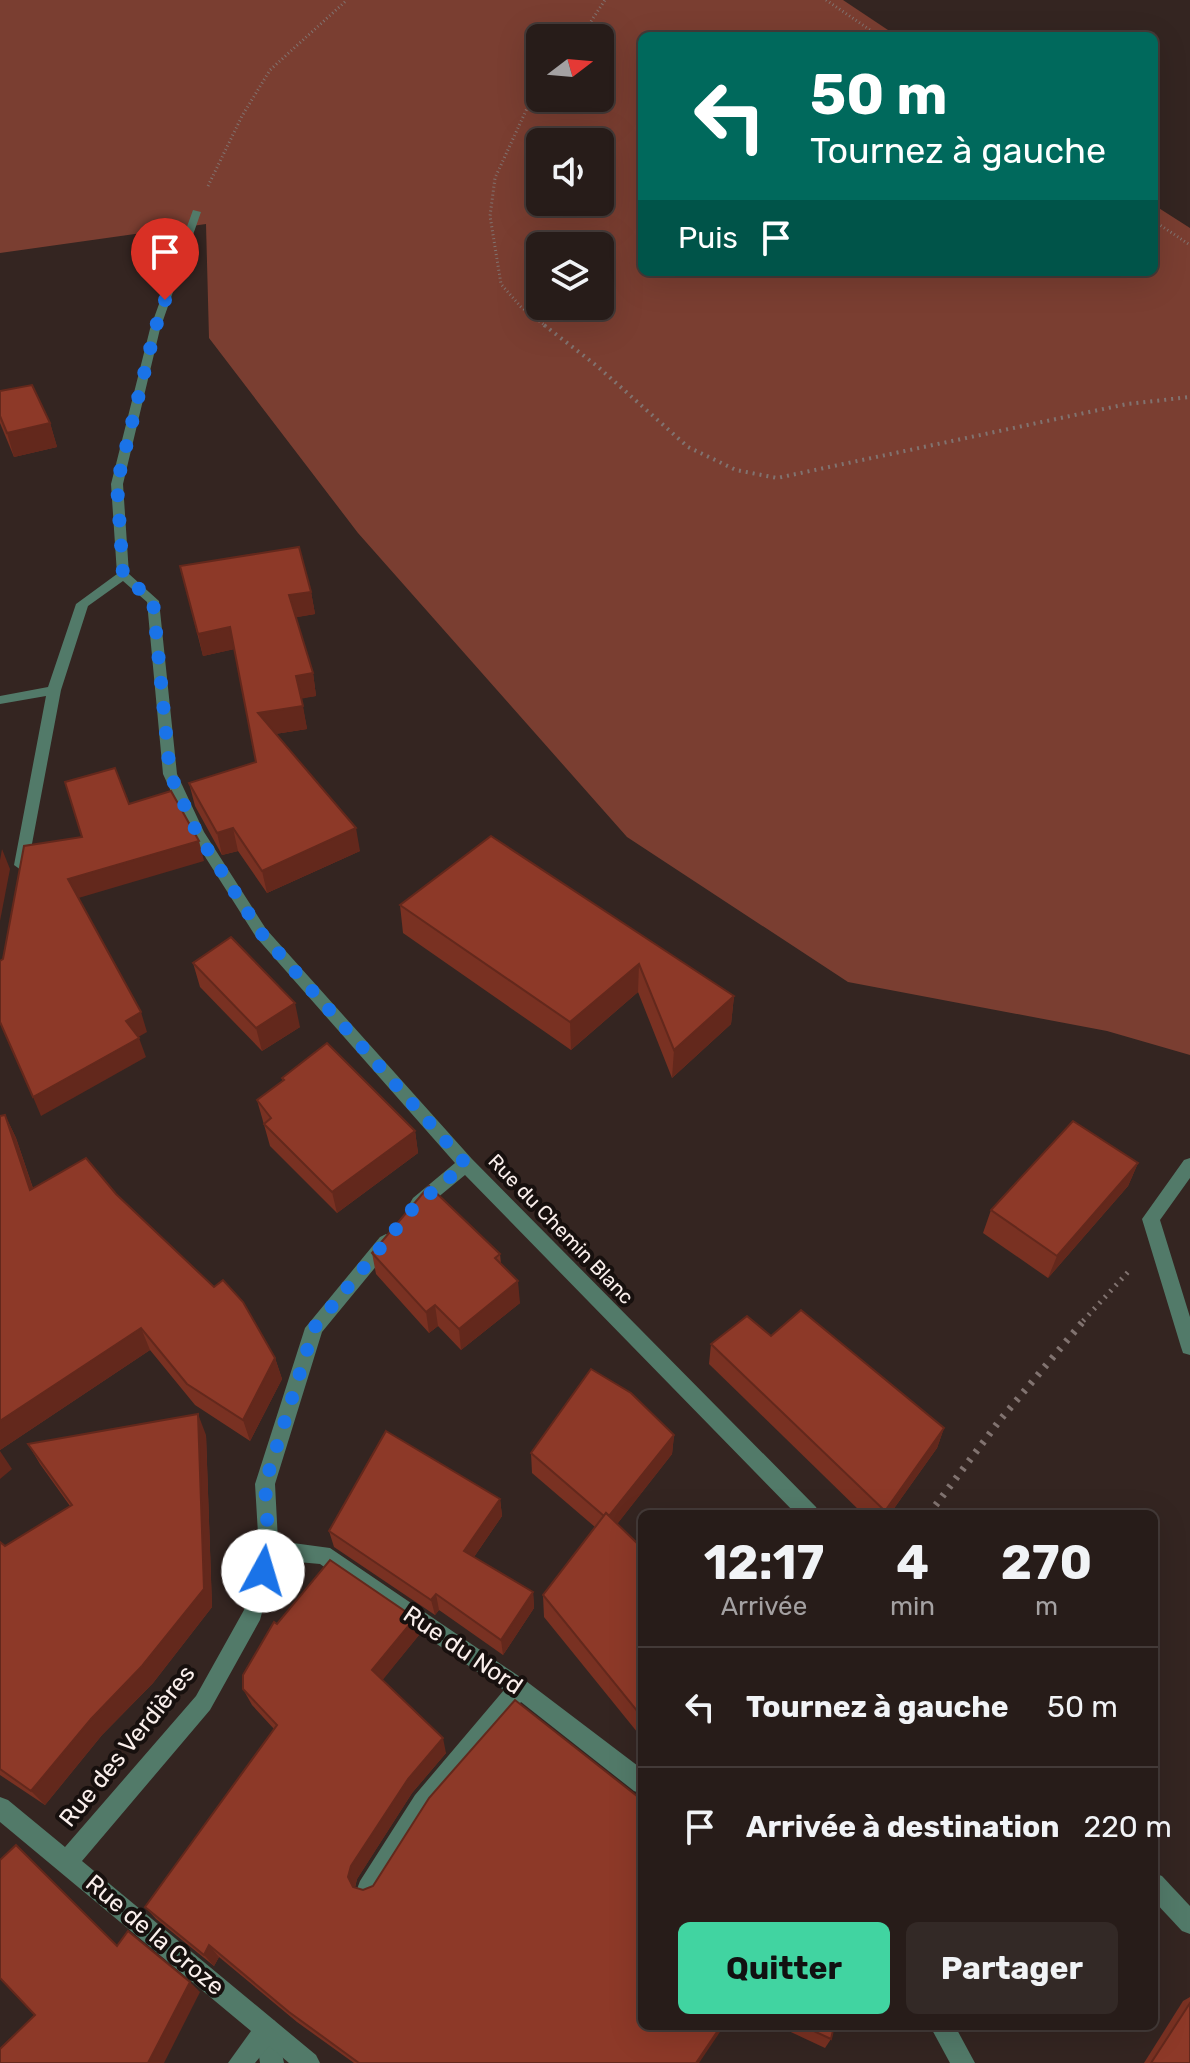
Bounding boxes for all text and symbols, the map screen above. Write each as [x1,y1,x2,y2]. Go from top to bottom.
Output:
north arrow [526,24,614,112]
map controls [526,24,614,320]
text: 50 m [810,62,947,128]
icon: left [678,64,782,168]
button: sound [526,128,614,216]
text: Tournez à gauche [810,129,1106,172]
icon: arrive [754,216,798,260]
pin [131,218,199,300]
text: Puis [678,220,738,256]
icon: arrive [143,230,187,274]
button: layers [526,232,614,320]
street label: Rue du Chemin Blanc [483,1149,639,1309]
position arrow [221,1529,305,1613]
text: 12:17 [704,1534,824,1591]
text: 4 [896,1534,929,1591]
text: 270 [1001,1534,1092,1591]
text: Arrivée [721,1591,807,1622]
text: min [890,1591,935,1622]
text: m [1035,1591,1058,1622]
street label: Rue du Nord [398,1600,528,1700]
street label: Rue des Verdières [53,1660,201,1832]
icon: left [678,1685,722,1729]
text: Tournez à gauche [746,1689,1009,1725]
text: 50 m [1047,1689,1118,1725]
icon: arrive [678,1805,722,1849]
text: Arrivée à destination [746,1809,1060,1845]
text: 220 m [1084,1809,1172,1845]
street label: Rue de la Croze [80,1869,230,2001]
button: Quitter [678,1922,890,2014]
button: Partager [906,1922,1118,2014]

